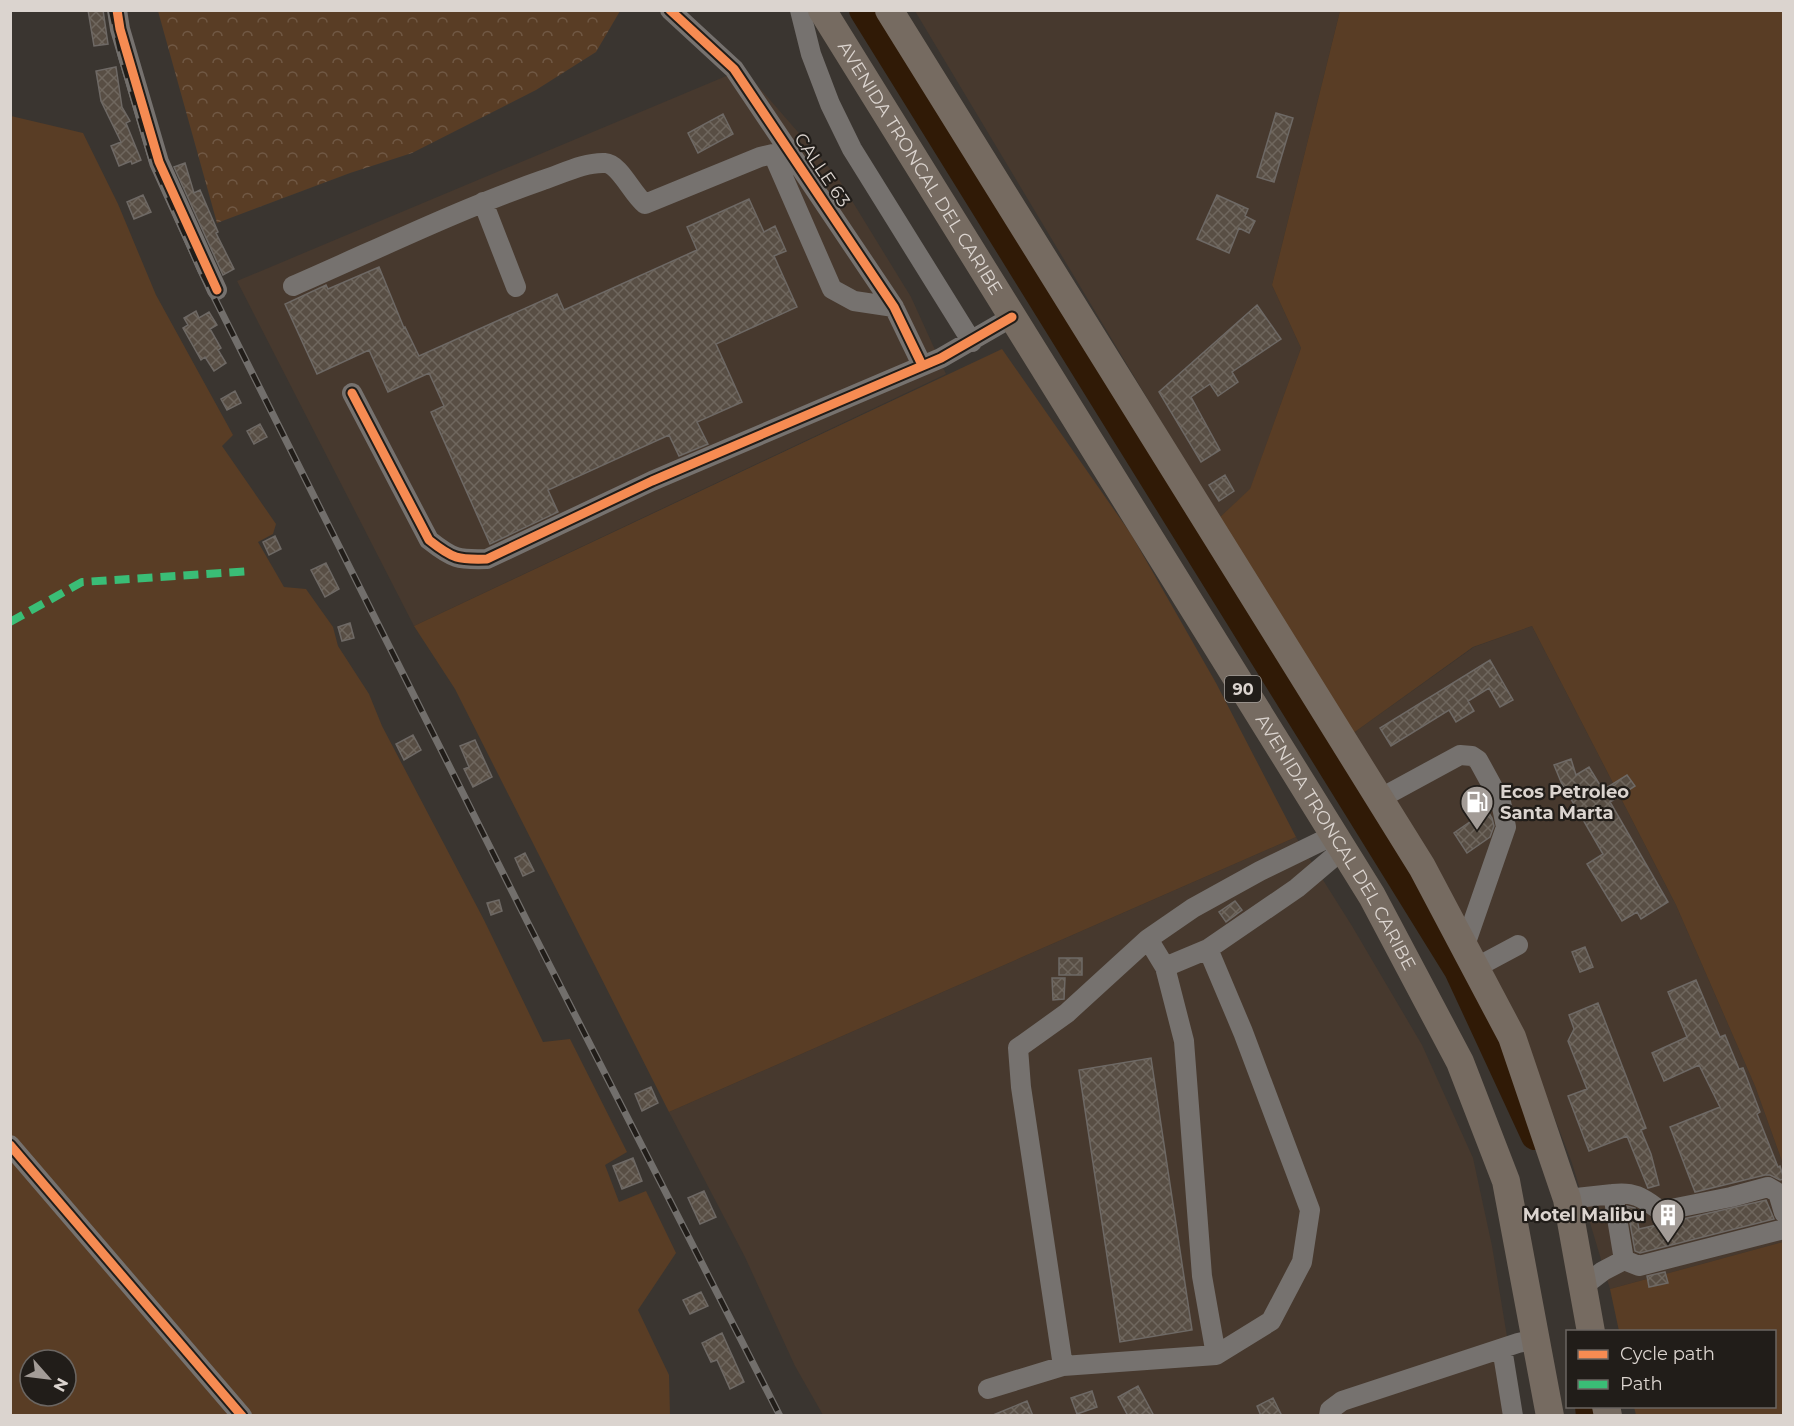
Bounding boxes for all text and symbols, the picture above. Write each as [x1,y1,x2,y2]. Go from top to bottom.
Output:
street label: AVENIDA TRONCAL DEL CARIBE [833,37,1007,299]
street label: CALLE 63 [789,129,855,211]
road number: 90 [1225,676,1261,702]
street label: AVENIDA TRONCAL DEL CARIBE [1251,710,1420,974]
place label: Ecos Petroleo Santa Marta [1500,781,1629,824]
fuel station icon: Ecos Petroleo Santa Marta [1459,784,1495,831]
building icon: Motel Malibu [1650,1197,1686,1244]
place label: Motel Malibu [1523,1204,1645,1226]
legend [1566,1330,1776,1408]
text: Cycle path [1620,1343,1715,1365]
north arrow [18,1348,78,1408]
text: Path [1620,1373,1663,1395]
text: N [49,1375,72,1395]

